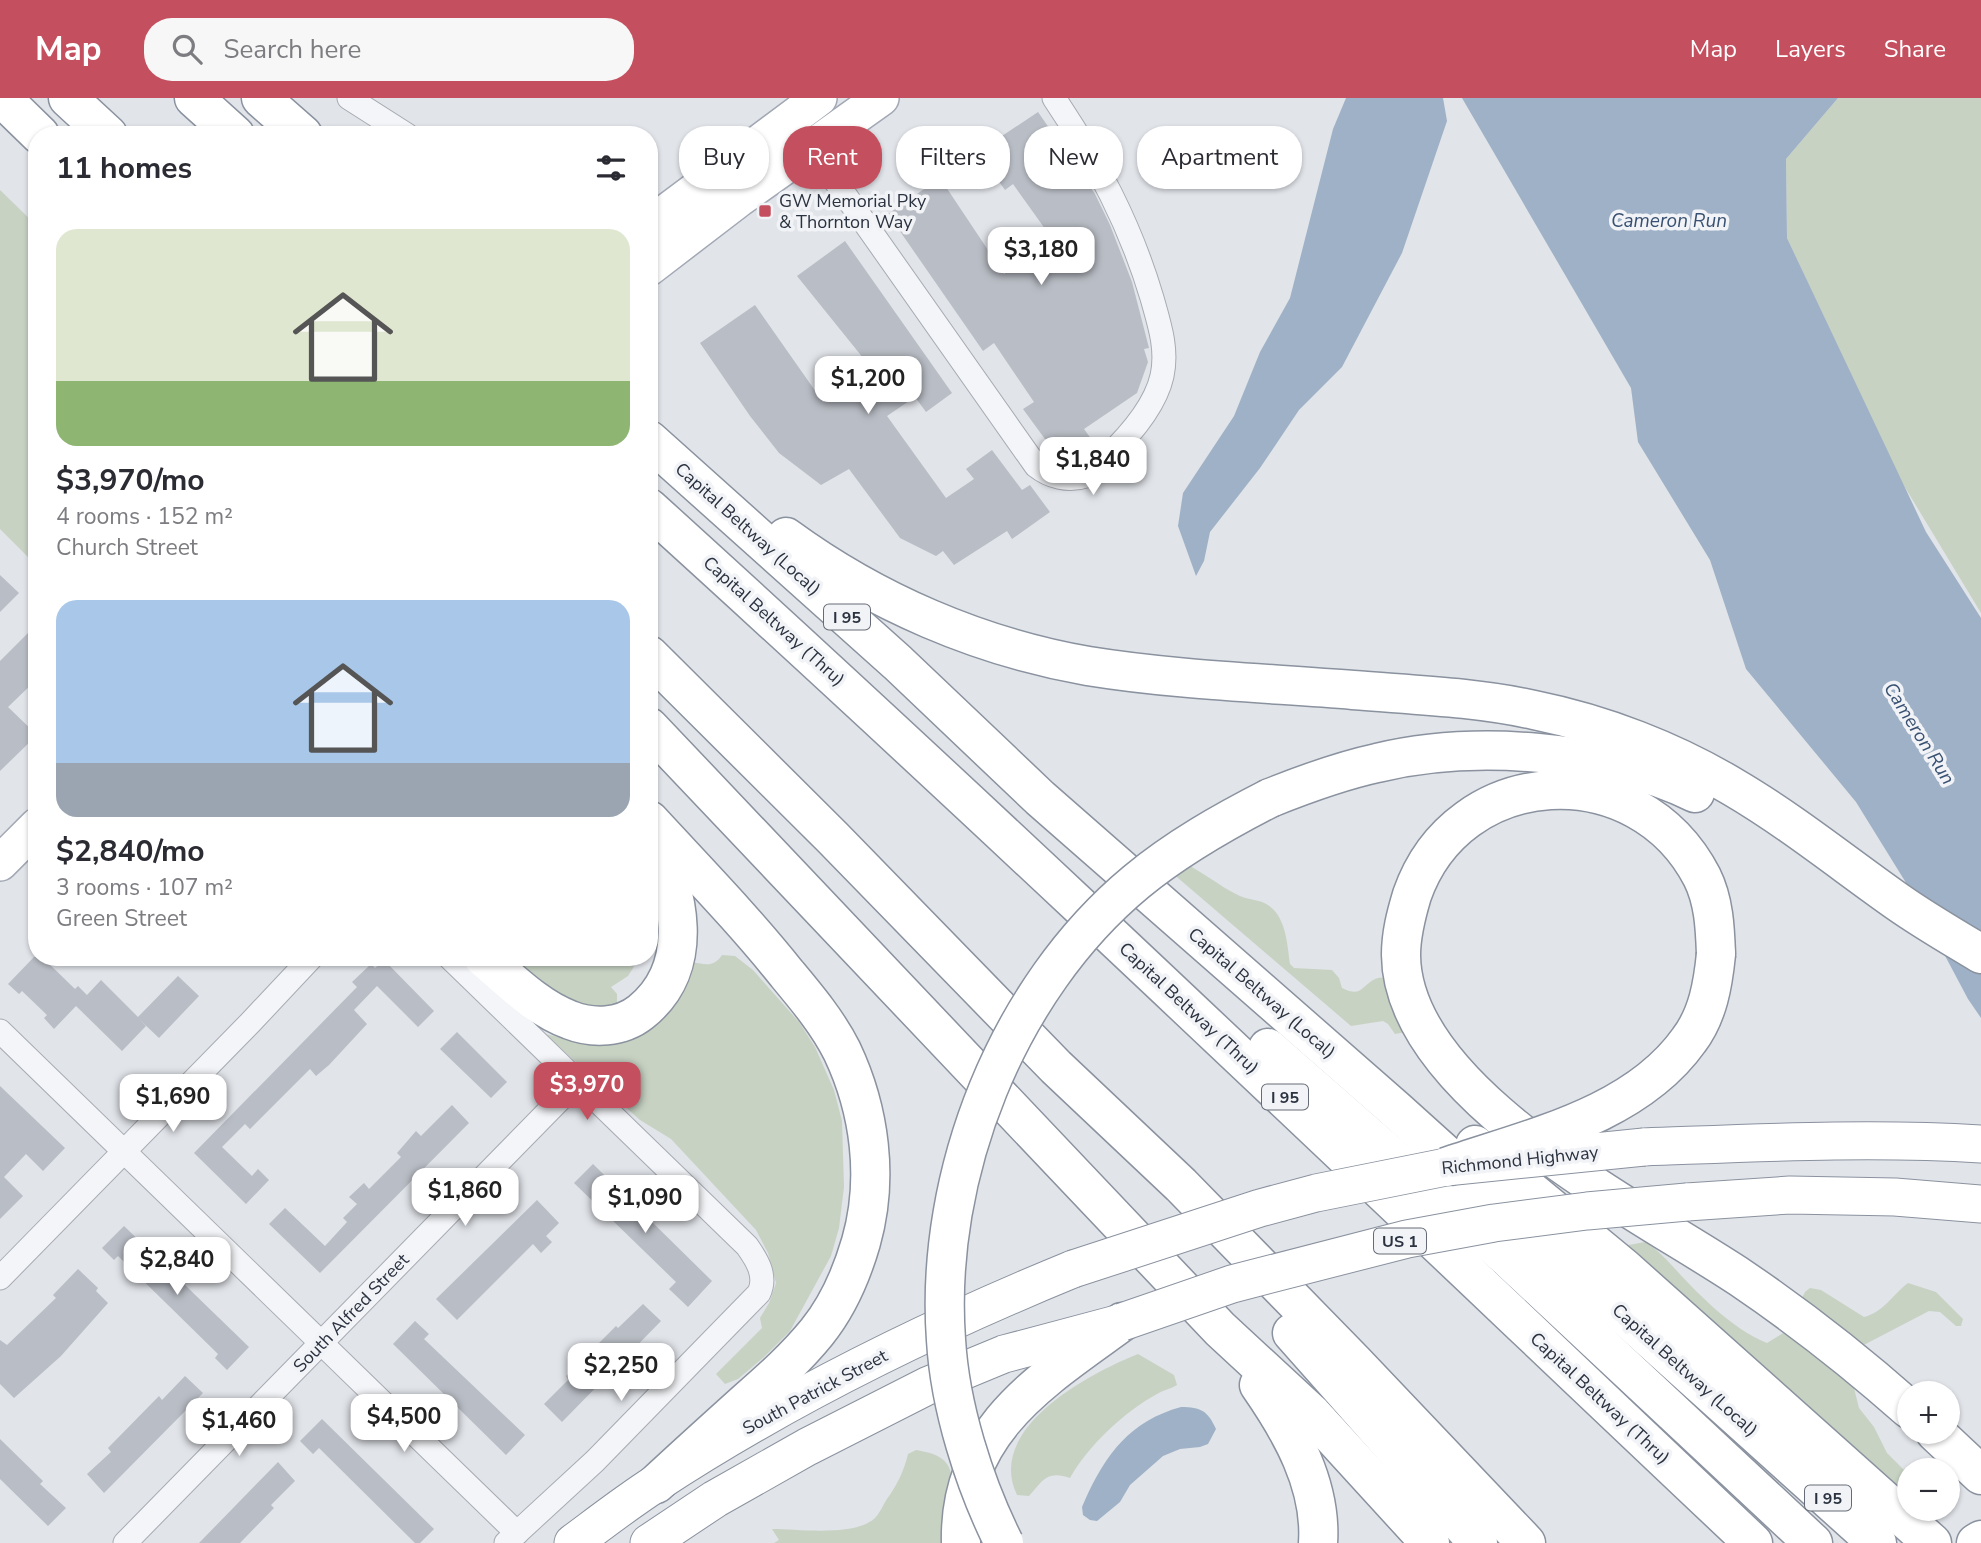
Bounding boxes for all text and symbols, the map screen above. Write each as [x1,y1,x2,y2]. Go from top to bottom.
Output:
search box [144,18,634,81]
text: Map [35,27,102,72]
icon: search [168,30,206,68]
text: Search here [224,32,361,67]
text: Map [1690,33,1737,65]
text: Layers [1775,33,1846,65]
text: Share [1884,33,1946,65]
chip: Buy [679,126,769,189]
chip: Rent [783,126,882,189]
chip: Filters [896,126,1010,189]
chip: New [1024,126,1123,189]
chip: Apartment [1137,126,1302,189]
text: 11 homes [56,148,192,189]
icon: filters [592,149,630,187]
place label: GW Memorial Pky & Thornton Way [779,189,927,234]
marker: GW Memorial Pky & Thornton Way [757,203,773,219]
water label: Cameron Run [1611,208,1727,234]
pin: $3,180 [984,228,1098,287]
text: $3,180 [1004,234,1078,265]
icon: home [280,274,406,400]
pin: $1,200 [811,356,925,416]
text: $1,200 [831,363,905,394]
pin: $1,840 [1036,438,1150,497]
text: $1,840 [1056,444,1130,475]
street label: Capital Beltway (Local) [670,457,826,601]
text: $3,970/mo [56,460,205,501]
text: 4 rooms · 152 m² [56,501,233,532]
text: Church Street [56,532,198,563]
street label: Capital Beltway (Thru) [698,551,850,691]
road number: I 95 [824,604,870,630]
icon: home [280,645,406,771]
water label: Cameron Run [1877,677,1961,790]
text: $2,840/mo [56,831,205,872]
text: 3 rooms · 107 m² [56,872,233,903]
text: Green Street [56,903,187,934]
street label: Capital Beltway (Local) [1183,922,1341,1064]
street label: Capital Beltway (Thru) [1114,937,1264,1079]
pin: $3,970 [530,1062,644,1122]
text: $3,970 [550,1069,624,1100]
pin: $1,690 [116,1074,230,1134]
text: $1,690 [136,1081,210,1112]
road number: I 95 [1262,1085,1308,1110]
street label: Richmond Highway [1440,1140,1600,1180]
pin: $1,860 [408,1168,522,1228]
text: $1,860 [428,1175,502,1206]
pin: $1,090 [588,1176,702,1235]
text: $1,090 [608,1182,682,1213]
road number: US 1 [1374,1228,1426,1254]
pin: $2,840 [120,1238,234,1297]
text: $2,840 [140,1244,214,1275]
street label: South Alfred Street [288,1248,415,1378]
street label: Capital Beltway (Local) [1607,1298,1763,1442]
street label: Capital Beltway (Thru) [1525,1327,1675,1469]
street label: South Patrick Street [738,1343,892,1440]
pin: $2,250 [564,1344,678,1403]
text: $2,250 [584,1350,658,1381]
map controls [1897,1381,1960,1521]
button: + [1897,1381,1960,1444]
pin: $4,500 [347,1394,461,1454]
pin: $1,460 [182,1398,296,1458]
text: $4,500 [367,1401,441,1432]
text: $1,460 [202,1405,276,1436]
button: − [1897,1458,1960,1521]
road number: I 95 [1805,1486,1851,1510]

